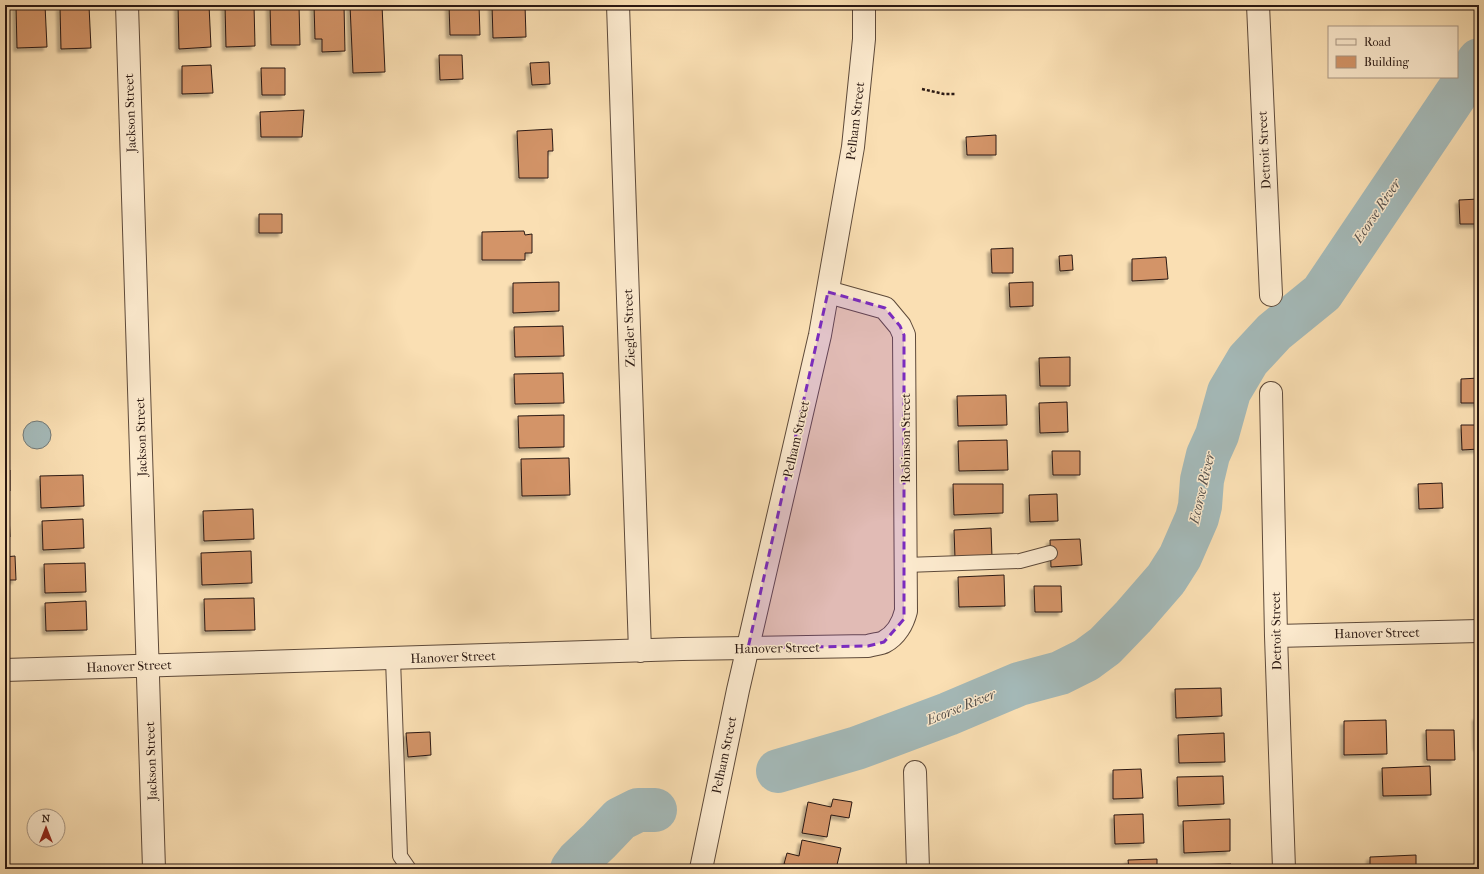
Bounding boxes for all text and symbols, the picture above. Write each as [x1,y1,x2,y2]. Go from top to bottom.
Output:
legend [1328,26,1458,78]
text: Road [1364,35,1391,49]
text: Building [1364,55,1409,69]
street label: Jackson Street [121,73,139,154]
street label: Pelham Street [843,81,867,161]
street label: Detroit Street [1254,110,1274,190]
water label: Ecorse River [1349,174,1405,247]
street label: Ziegler Street [620,288,638,367]
street label: Robinson Street [898,393,913,483]
street label: Jackson Street [132,397,150,478]
street label: Pelham Street [780,399,812,479]
water label: Ecorse River [1185,449,1219,527]
street label: Detroit Street [1268,591,1284,670]
street label: Hanover Street [1334,625,1420,641]
street label: Hanover Street [734,640,820,656]
street label: Hanover Street [410,648,496,666]
street label: Hanover Street [86,657,172,675]
water label: Ecorse River [923,685,1000,729]
street label: Pelham Street [708,715,740,795]
street label: Jackson Street [142,721,160,802]
north arrow [26,808,66,848]
text: N [42,812,51,825]

